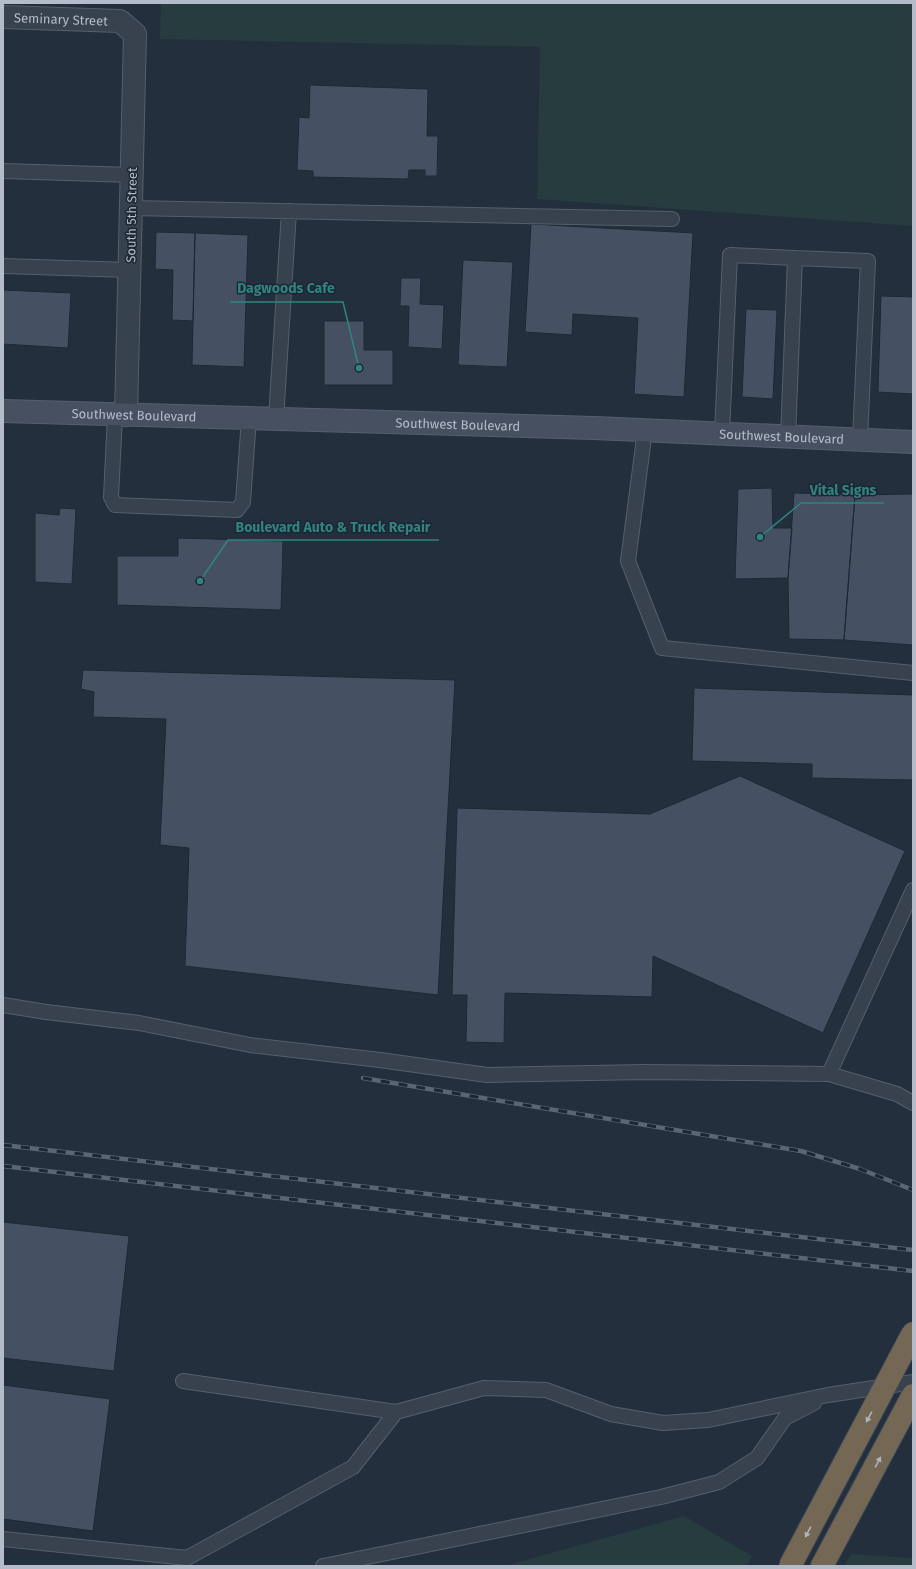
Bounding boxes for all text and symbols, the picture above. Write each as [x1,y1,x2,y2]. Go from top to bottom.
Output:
street label: Seminary Street [14,10,108,29]
street label: South 5th Street [123,167,140,263]
callout: Dagwoods Cafe [230,276,343,302]
text: Dagwoods Cafe [237,280,335,297]
street label: Southwest Boulevard [71,406,197,425]
street label: Southwest Boulevard [395,415,520,434]
street label: Southwest Boulevard [719,427,844,447]
callout: Vital Signs [801,477,884,503]
text: Vital Signs [809,482,877,499]
callout: Boulevard Auto & Truck Repair [228,514,439,540]
text: Boulevard Auto & Truck Repair [236,519,431,536]
one-way arrow [865,1411,872,1422]
one-way arrow [874,1456,881,1468]
one-way arrow [805,1526,811,1537]

